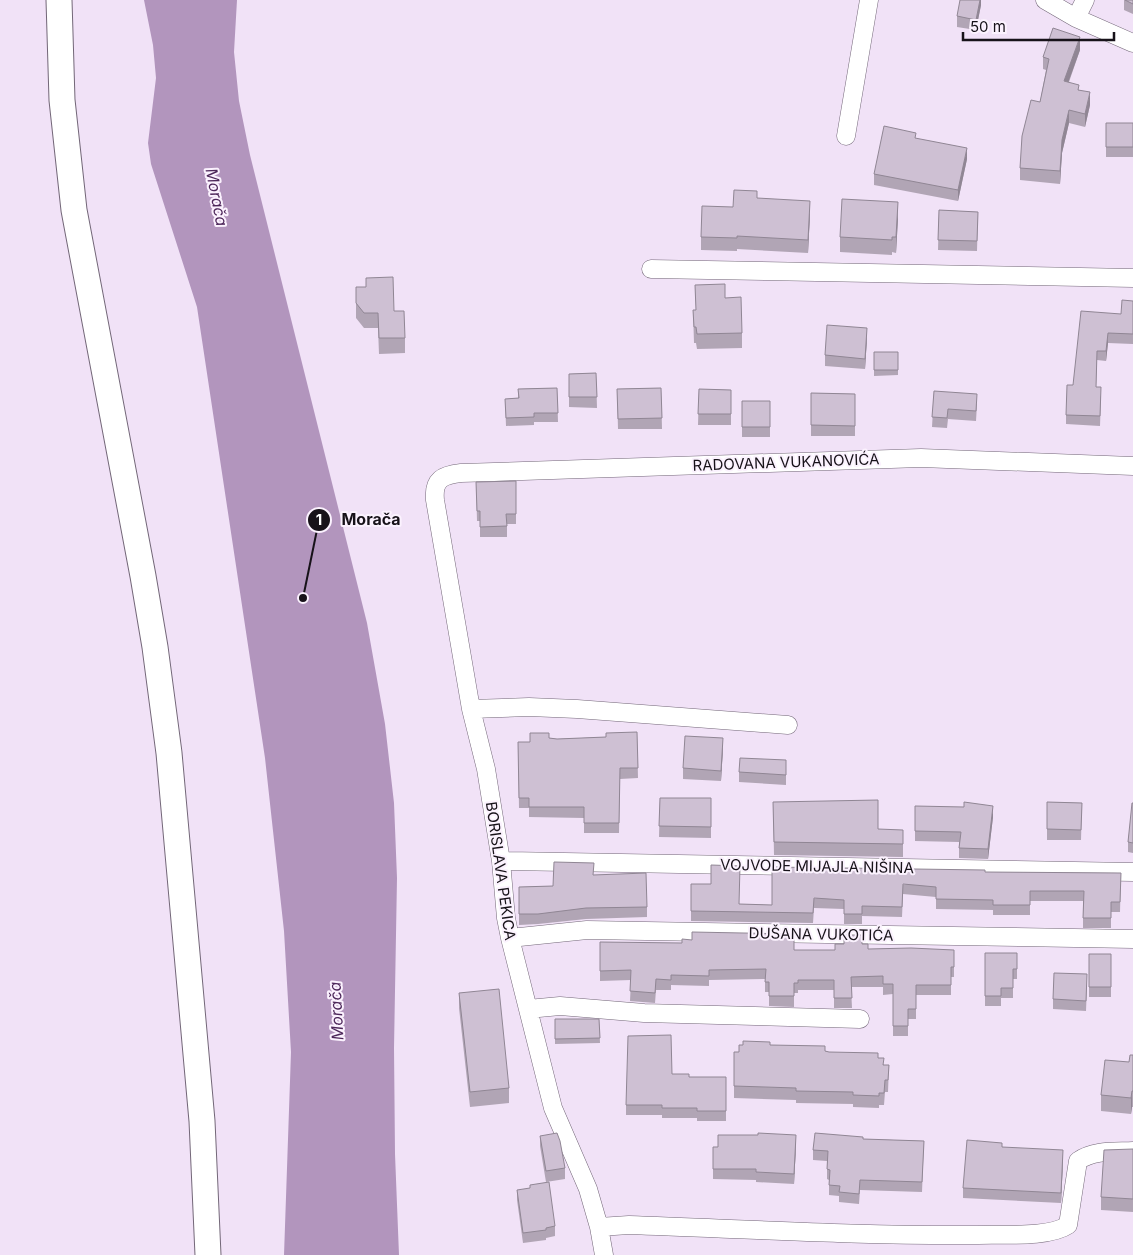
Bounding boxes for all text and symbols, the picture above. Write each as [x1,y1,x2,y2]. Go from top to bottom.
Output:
scale bar [963,10,1114,42]
text: 50 m [970,17,1006,36]
water label: Morača [202,166,232,228]
street label: RADOVANA VUKANOVIĆA [692,449,880,475]
callout: Morača [306,504,410,535]
text: Morača [341,509,401,529]
text: 1 [316,510,322,529]
street label: BORISLAVA PEKICA [482,800,520,942]
street label: VOJVODE MIJAJLA NIŠINA [720,855,914,877]
street label: DUŠANA VUKOTIĆA [749,923,893,945]
water label: Morača [324,981,348,1041]

